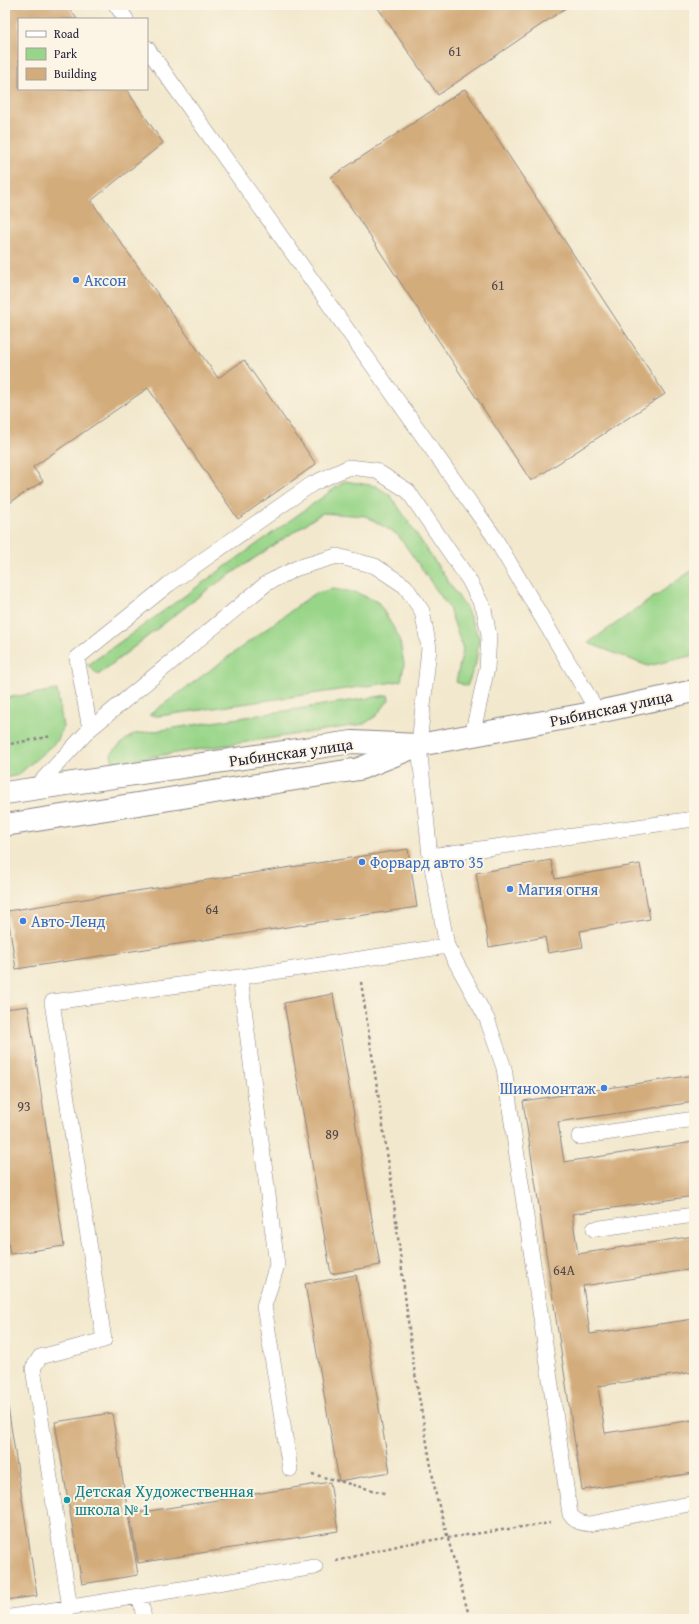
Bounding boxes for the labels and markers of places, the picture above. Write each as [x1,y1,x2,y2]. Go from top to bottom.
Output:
place label: Аксон [84,268,127,292]
marker: Аксон [71,275,81,285]
place label: Форвард авто 35 [370,850,484,874]
marker: Форвард авто 35 [357,857,367,867]
place label: Магия огня [518,877,598,901]
marker: Магия огня [505,884,515,894]
place label: Авто-Ленд [31,909,106,933]
marker: Авто-Ленд [18,916,28,926]
place label: Шиномонтаж [500,1076,596,1100]
marker: Шиномонтаж [599,1083,609,1093]
place label: Детская Художественная школа № 1 [74,1479,254,1521]
marker: Детская Художественная школа № 1 [62,1495,72,1505]

